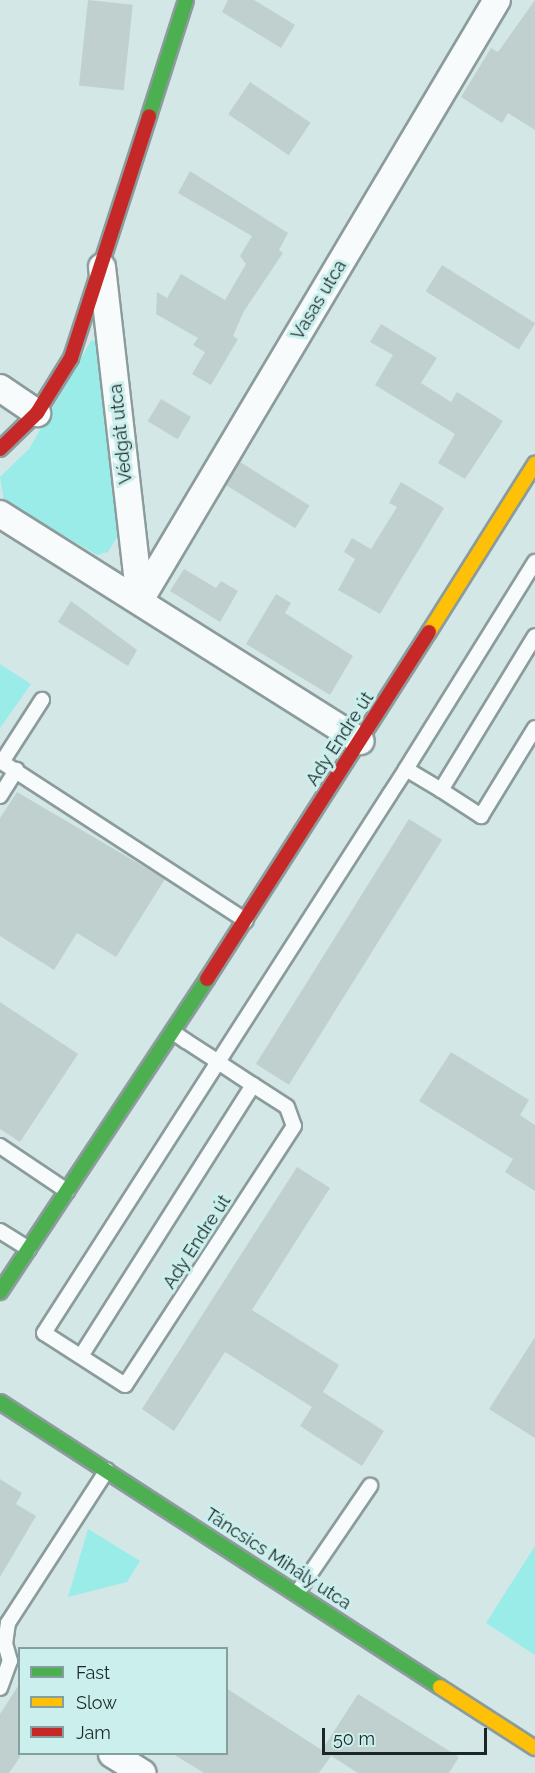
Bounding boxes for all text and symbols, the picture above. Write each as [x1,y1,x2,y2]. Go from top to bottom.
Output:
street label: Vasas utca [287,256,351,344]
street label: Védgát utca [105,383,137,485]
street label: Ady Endre út [302,688,378,790]
street label: Ady Endre út [159,1191,235,1293]
street label: Táncsics Mihály utca [201,1504,355,1614]
legend [18,1647,228,1755]
text: Fast [76,1662,110,1683]
text: Slow [76,1692,117,1713]
scale bar [325,1716,490,1754]
text: Jam [76,1722,111,1743]
text: 50 m [333,1728,375,1749]

